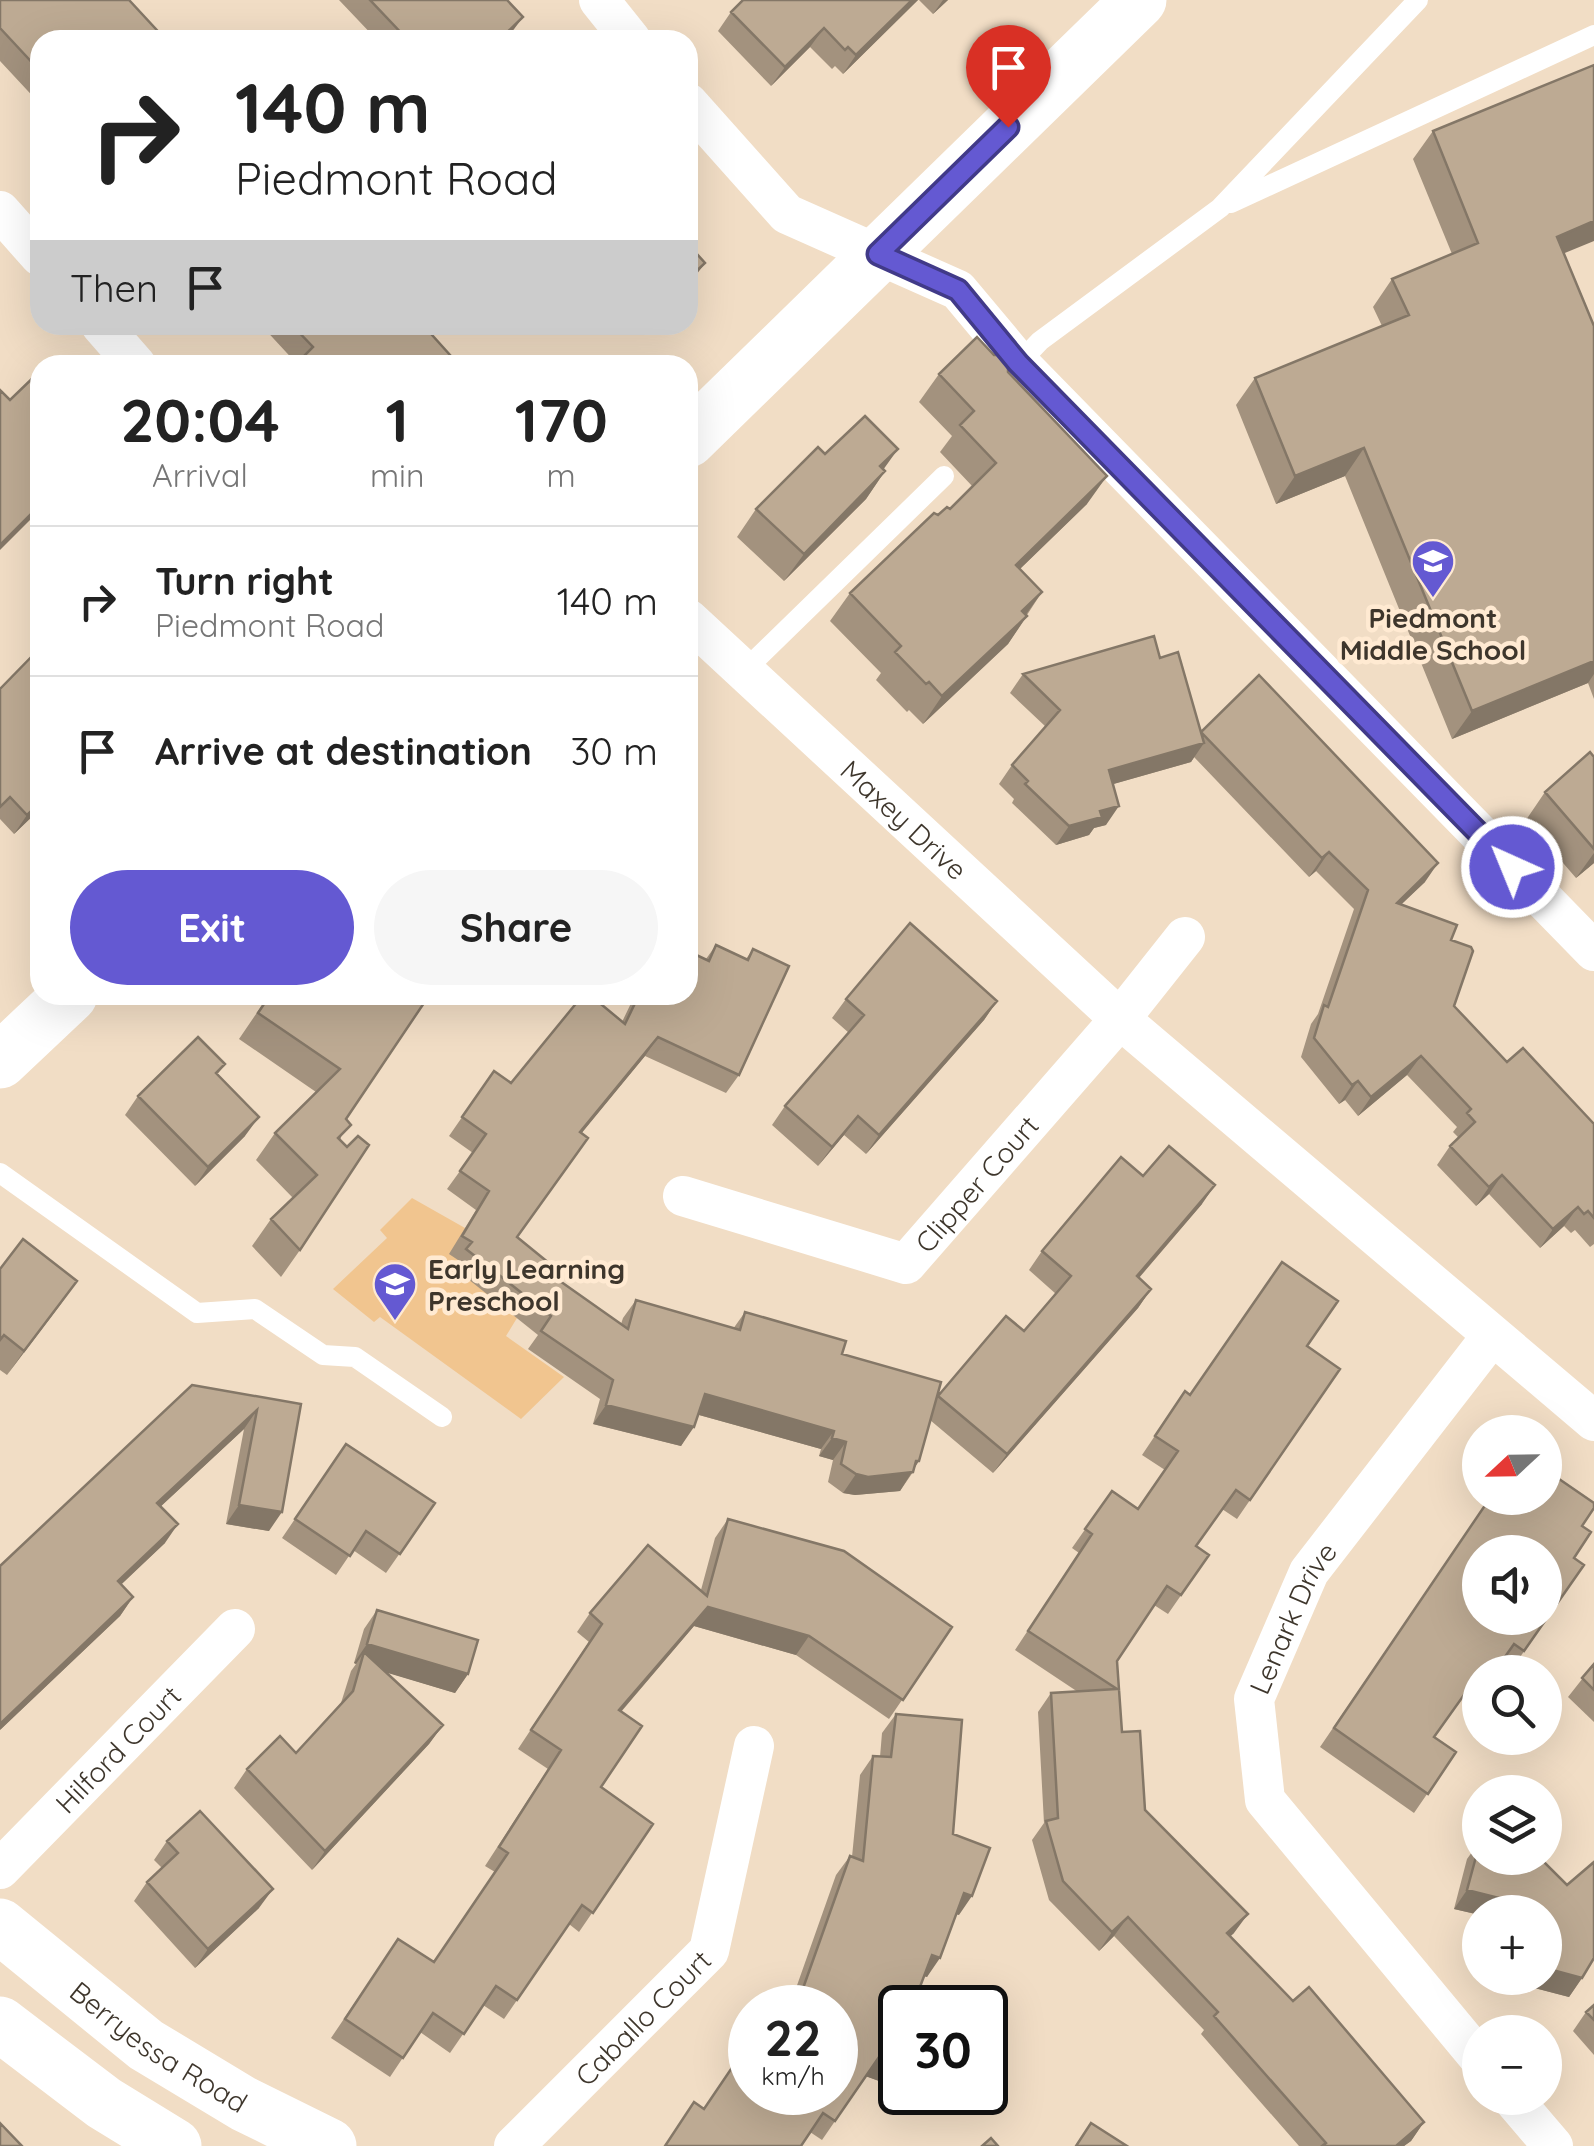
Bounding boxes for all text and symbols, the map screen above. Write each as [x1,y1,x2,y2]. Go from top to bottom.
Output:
pin [966,25,1051,128]
icon: arrive [981,40,1036,95]
text: 140 m [235,63,431,151]
icon: right [70,70,200,200]
text: Piedmont Road [235,150,558,206]
icon: arrive [178,260,233,315]
text: Then [70,264,158,312]
text: 20:04 [120,382,280,457]
text: 1 [385,382,409,457]
text: 170 [515,382,608,457]
text: Arrival [152,455,248,495]
text: min [370,455,424,495]
text: m [547,455,576,495]
school or university icon: Piedmont Middle School [1410,538,1456,599]
text: Turn right [155,557,334,605]
icon: right [70,574,125,629]
text: 140 m [557,577,658,625]
place label: Piedmont Middle School [1340,600,1526,667]
text: Piedmont Road [155,605,384,645]
icon: arrive [70,724,125,779]
text: Arrive at destination [155,727,532,775]
text: 30 m [570,727,658,775]
street label: Maxey Drive [834,752,975,887]
position arrow [1460,815,1564,919]
button: Exit [70,870,354,985]
button: Share [374,870,658,985]
street label: Clipper Court [907,1108,1046,1259]
place label: Early Learning Preschool [428,1251,625,1318]
school or university icon: Early Learning Preschool [372,1261,418,1322]
north arrow [1462,1415,1562,1515]
map controls [1462,1415,1562,2115]
street label: Lenark Drive [1241,1535,1344,1699]
button: sound [1462,1535,1562,1635]
button: search [1462,1655,1562,1755]
street label: Hilford Court [47,1678,188,1820]
button: layers [1462,1775,1562,1875]
button: + [1462,1895,1562,1995]
street label: Caballo Court [567,1942,718,2093]
street label: Berryessa Road [63,1973,254,2120]
speed limit sign: 30 [878,1985,1008,2115]
text: 22 [765,2006,821,2069]
button: − [1462,2015,1562,2115]
text: km/h [761,2060,825,2091]

